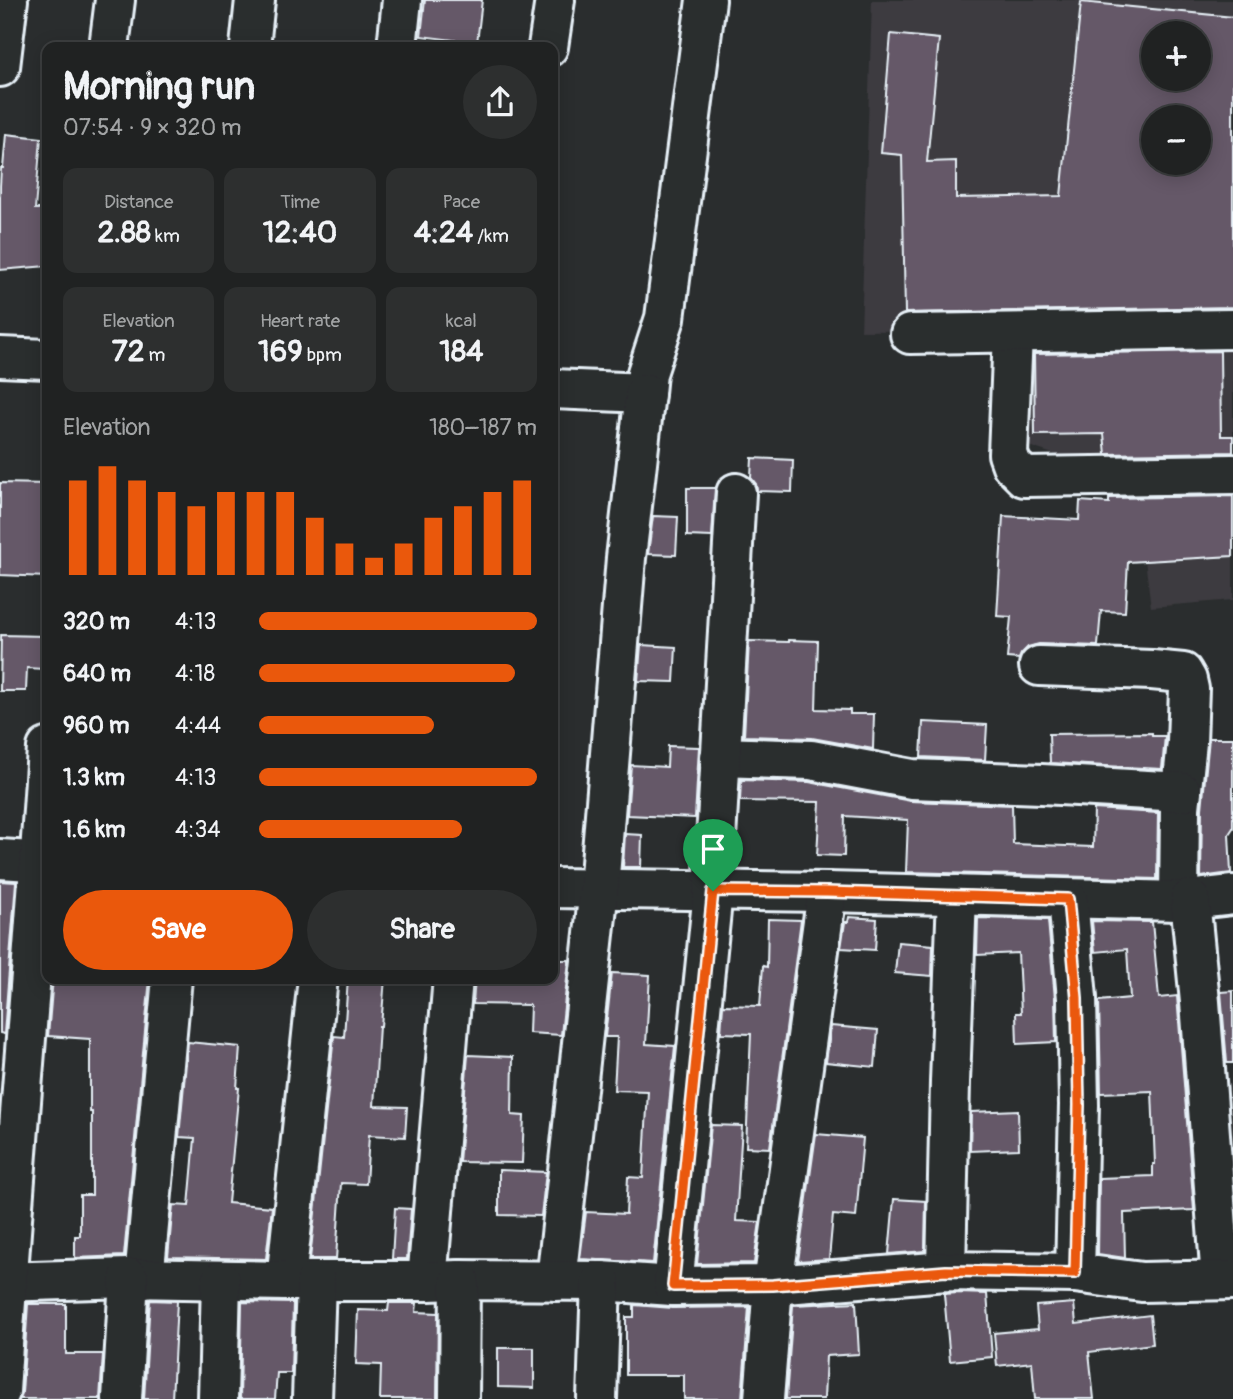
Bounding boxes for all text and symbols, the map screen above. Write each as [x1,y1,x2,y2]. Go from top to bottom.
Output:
map controls [1141,21,1211,175]
button: + [1141,21,1211,91]
text: Morning run [63,63,255,111]
button: share [463,65,537,139]
button: − [1141,105,1211,175]
text: 07:54 · 9 × 320 m [63,113,242,142]
text: Distance [104,190,173,214]
text: Time [280,190,320,214]
text: Pace [443,190,480,214]
text: 2.88 [97,214,151,251]
text: 12:40 [263,214,337,251]
text: 4:24 [414,214,473,251]
text: km [151,224,180,248]
text: /km [473,224,509,248]
text: Elevation [102,309,175,333]
text: Heart rate [260,309,340,333]
text: kcal [446,309,477,333]
text: 72 [112,333,144,370]
text: 169 [258,333,303,370]
text: 184 [439,333,483,370]
text: m [144,343,165,367]
text: bpm [303,343,342,367]
text: Elevation [63,413,151,442]
text: 180–187 m [429,413,537,442]
text: 320 m [63,607,130,636]
text: 4:13 [175,607,216,636]
text: 640 m [63,659,131,688]
text: 4:18 [175,659,215,688]
text: 960 m [63,711,129,740]
text: 4:44 [175,711,221,740]
text: 1.3 km [63,763,125,792]
text: 4:13 [175,763,216,792]
text: 1.6 km [63,815,125,844]
text: 4:34 [175,815,221,844]
pin [683,819,743,891]
icon: arrive [694,830,732,868]
button: Save [63,890,293,970]
button: Share [307,890,537,970]

